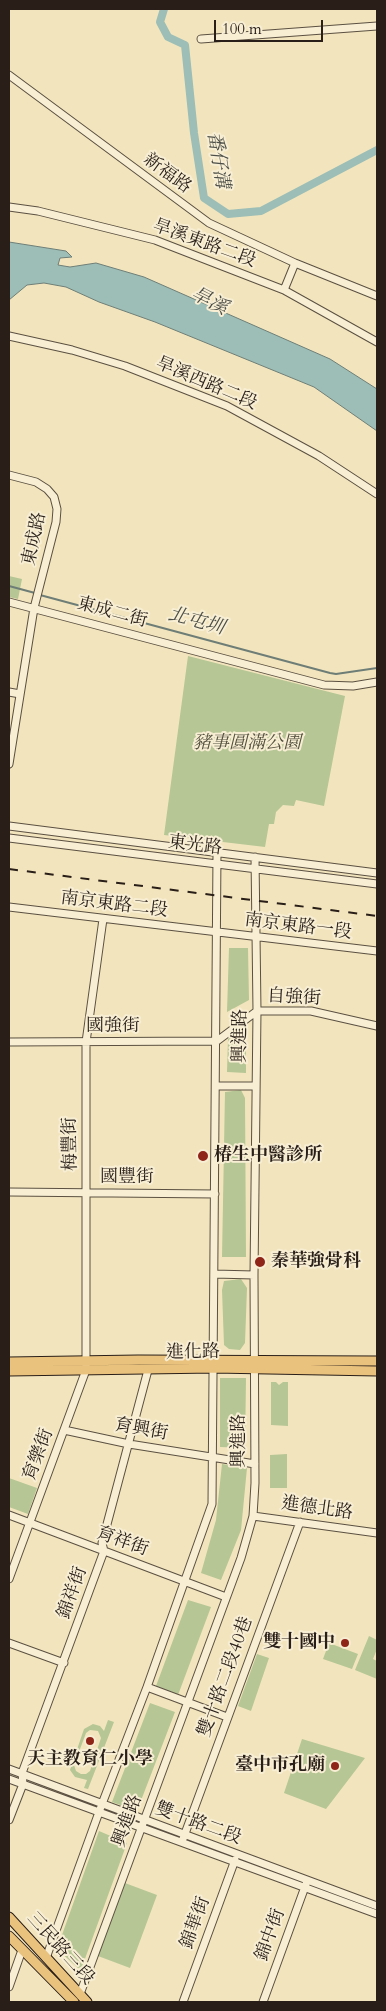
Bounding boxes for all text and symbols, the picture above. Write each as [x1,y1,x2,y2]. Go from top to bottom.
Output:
scale bar [216,10,325,42]
text: 100 m [222,19,262,39]
water label: 番仔溝 [201,130,233,190]
street label: 新福路 [139,149,195,199]
street label: 旱溪東路二段 [150,215,258,273]
water label: 旱溪 [187,283,231,321]
street label: 旱溪西路二段 [152,353,260,415]
street label: 東成路 [19,510,51,568]
street label: 東成二街 [74,593,150,633]
water label: 北屯圳 [166,604,226,640]
park label: 豬事圓滿公園 [193,733,301,755]
street label: 東光路 [167,832,223,860]
street label: 南京東路二段 [59,888,169,922]
street label: 南京東路一段 [243,910,353,944]
street label: 自強街 [266,986,322,1010]
street label: 興進路 [230,1009,252,1063]
street label: 國強街 [86,1016,140,1038]
street label: 梅豐街 [60,1117,82,1171]
place label: 椿生中醫診所 [214,1145,322,1167]
marker: 椿生中醫診所 [196,1149,210,1163]
street label: 國豐街 [100,1167,154,1189]
place label: 秦華強骨科 [271,1251,361,1273]
marker: 秦華強骨科 [253,1255,267,1269]
street label: 進化路 [166,1342,220,1364]
street label: 興進路 [229,1414,251,1468]
street label: 育興街 [113,1415,169,1445]
street label: 育樂街 [19,1426,59,1484]
street label: 進德北路 [280,1493,354,1525]
street label: 育祥街 [93,1523,151,1561]
street label: 錦祥街 [54,1564,92,1622]
street label: 雙十路二段40巷 [194,1614,258,1740]
place label: 雙十國中 [263,1632,335,1654]
marker: 雙十國中 [339,1637,351,1649]
marker: 天主教育仁小學 [84,1735,96,1747]
place label: 天主教育仁小學 [27,1749,153,1771]
place label: 臺中市孔廟 [235,1755,325,1777]
marker: 臺中市孔廟 [329,1760,341,1772]
street label: 興進路 [109,1792,147,1850]
street label: 雙十路二段 [152,1798,244,1850]
street label: 錦華街 [177,1894,215,1952]
street label: 錦中街 [252,1906,290,1964]
street label: 三民路三段 [22,1908,98,1990]

